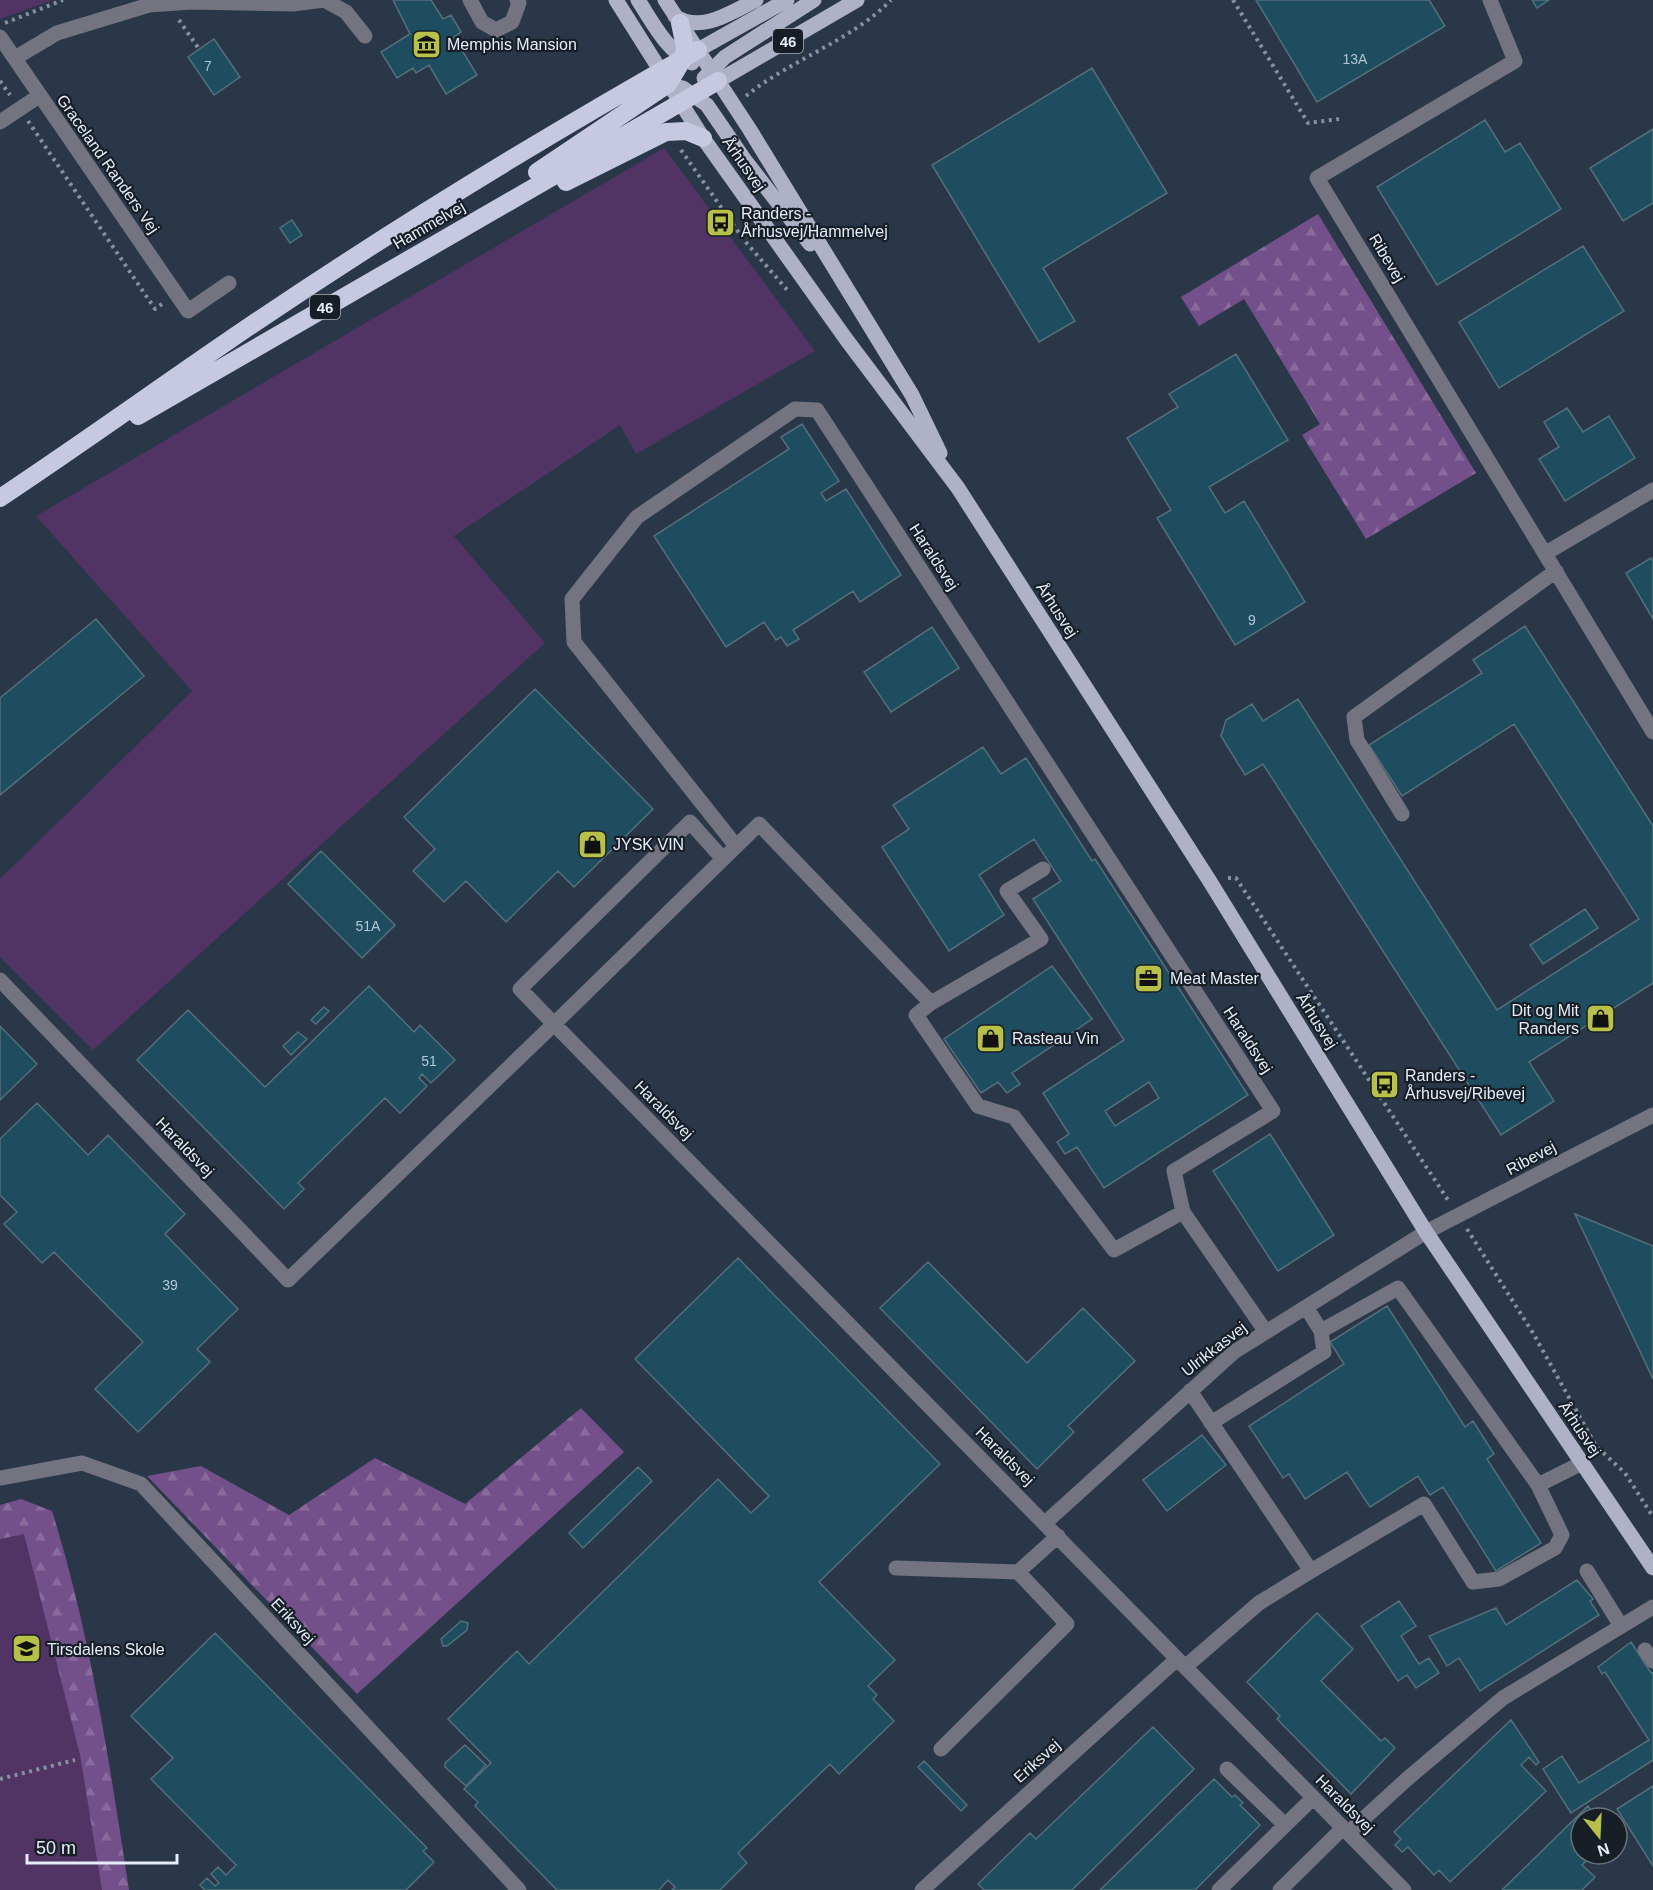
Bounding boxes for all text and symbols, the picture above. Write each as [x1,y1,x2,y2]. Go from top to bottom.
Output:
museum icon: Memphis Mansion [410,28,442,60]
road number: 46 [773,29,803,53]
place label: Memphis Mansion [447,36,577,53]
house number: 13A [1343,51,1368,67]
house number: 7 [204,58,212,74]
street label: Graceland Randers Vej [54,91,162,237]
street label: Århusvej [719,133,770,194]
street label: Hammelvej [390,198,468,252]
place label: Randers - Århusvej/Hammelvej [741,205,888,240]
bus stop icon: Randers - Århusvej/Hammelvej [704,206,736,238]
street label: Ribevej [1366,231,1408,285]
road number: 46 [310,295,340,319]
street label: Haraldsvej [906,521,962,593]
street label: Århusvej [1033,579,1082,641]
house number: 9 [1248,612,1256,628]
shop icon: JYSK VIN [576,828,608,860]
place label: JYSK VIN [613,836,684,853]
house number: 51A [356,918,381,934]
office icon: Meat Master [1133,962,1165,994]
place label: Meat Master [1170,970,1260,987]
street label: Århusvej [1293,990,1342,1052]
place label: Dit og Mit Randers [1511,1002,1580,1037]
shop icon: Dit og Mit Randers [1584,1003,1616,1035]
street label: Haraldsvej [1220,1004,1276,1076]
shop icon: Rasteau Vin [975,1022,1007,1054]
place label: Rasteau Vin [1012,1030,1099,1047]
house number: 51 [421,1053,437,1069]
place label: Randers - Århusvej/Ribevej [1405,1067,1525,1102]
bus stop icon: Randers - Århusvej/Ribevej [1368,1068,1400,1100]
street label: Haraldsvej [631,1077,697,1143]
street label: Haraldsvej [153,1114,217,1180]
street label: Ribevej [1503,1138,1559,1178]
house number: 39 [162,1277,178,1293]
street label: Ulrikkasvej [1178,1318,1250,1380]
street label: Århusvej [1556,1398,1605,1460]
street label: Haraldsvej [972,1423,1038,1489]
street label: Eriksvej [268,1595,318,1647]
school or university icon: Tirsdalens Skole [10,1633,42,1665]
place label: Tirsdalens Skole [47,1641,165,1658]
street label: Eriksvej [1010,1736,1064,1786]
street label: Haraldsvej [1312,1771,1378,1837]
north arrow [1569,1806,1629,1866]
scale bar [27,1827,177,1865]
text: 50 m [36,1838,76,1858]
text: N [1595,1840,1612,1860]

